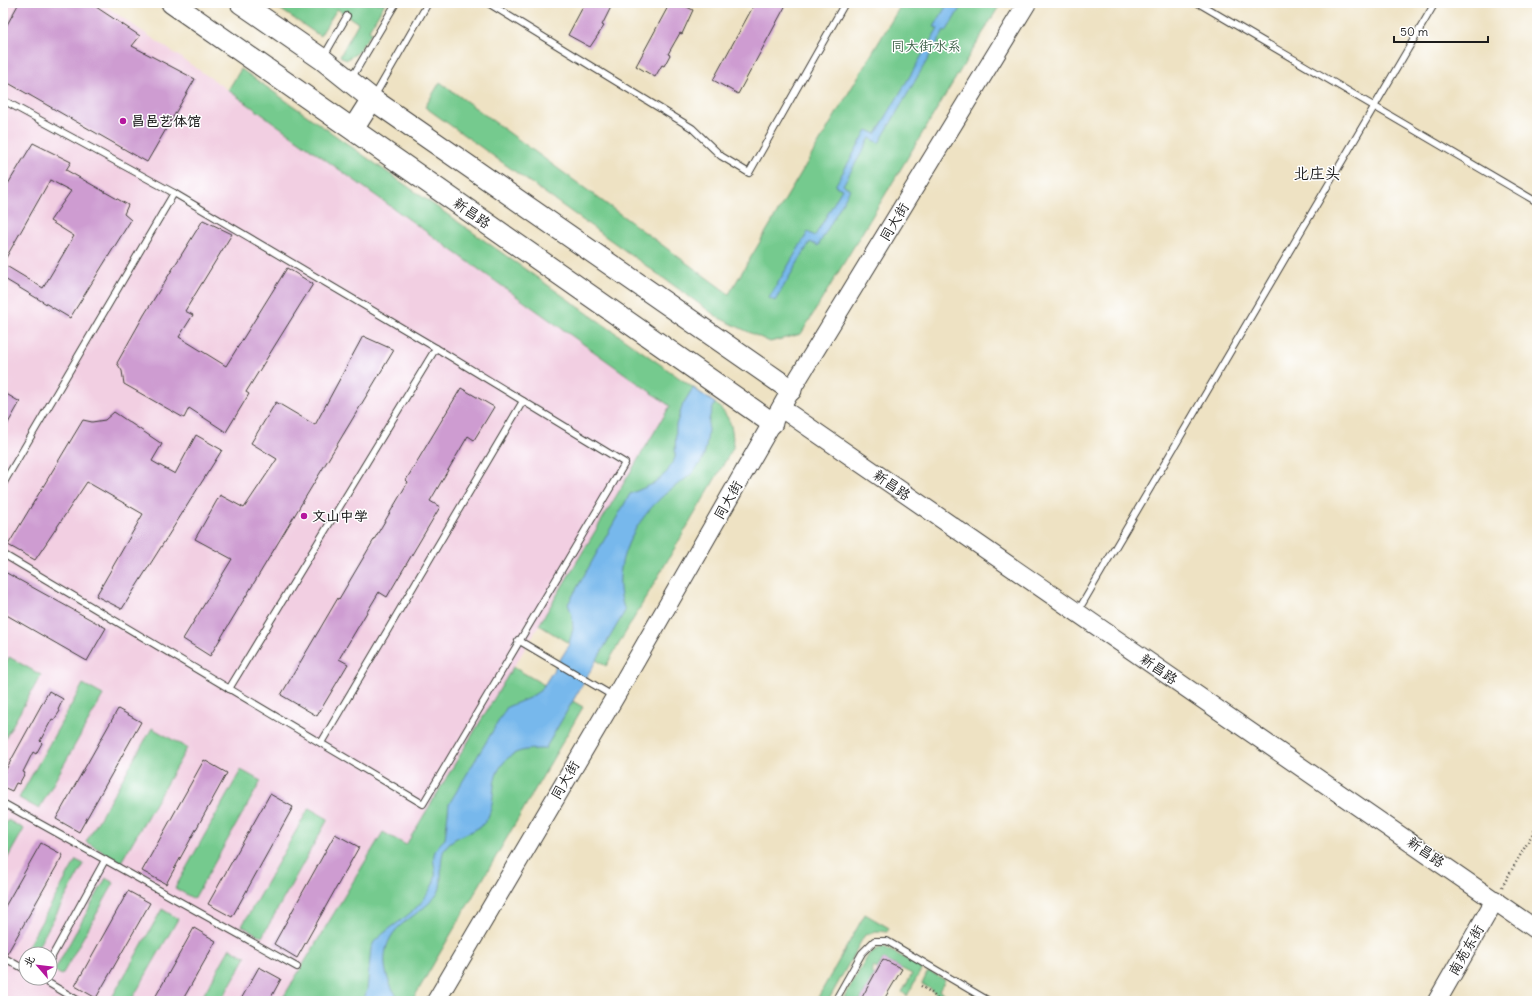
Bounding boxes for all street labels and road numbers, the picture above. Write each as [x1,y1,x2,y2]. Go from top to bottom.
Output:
street label: 新昌路 [450,194,494,232]
street label: 同大街 [875,199,913,245]
street label: 新昌路 [870,466,914,504]
street label: 同大街 [710,477,746,523]
street label: 新昌路 [1137,650,1181,688]
street label: 同大街 [547,757,583,803]
street label: 新昌路 [1404,833,1448,871]
street label: 南苑东街 [1444,921,1488,979]

